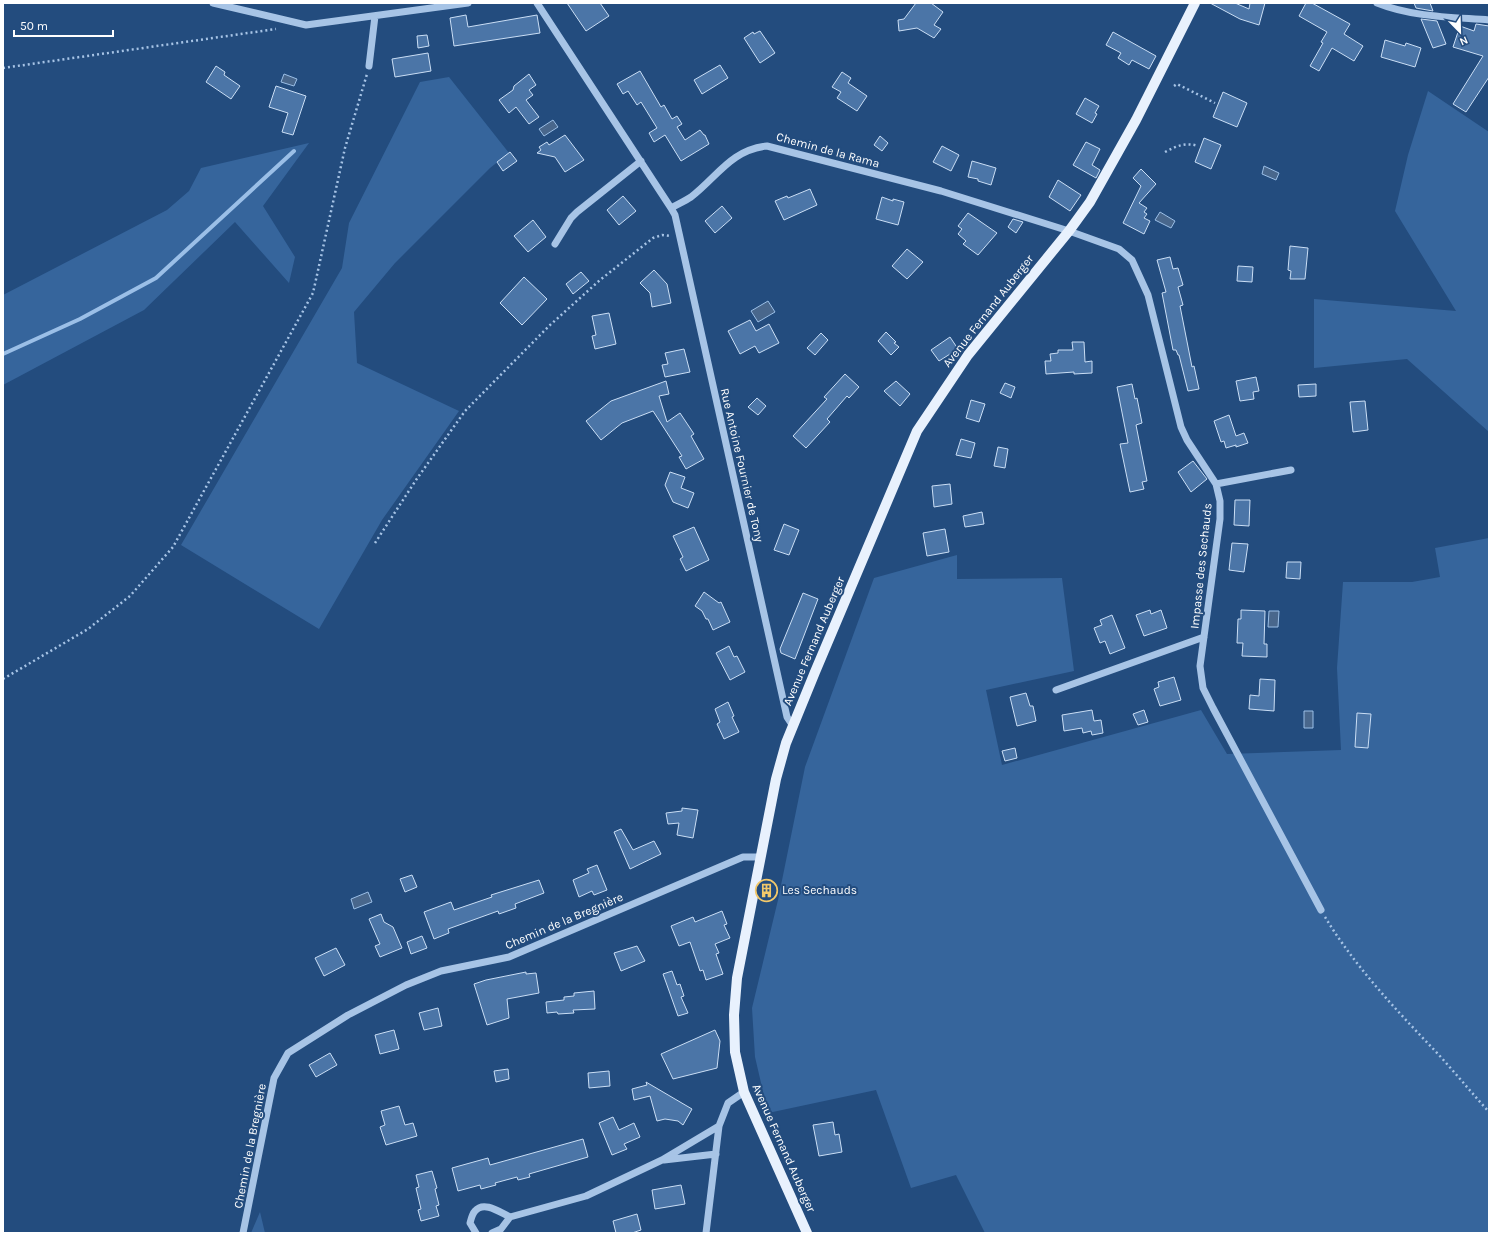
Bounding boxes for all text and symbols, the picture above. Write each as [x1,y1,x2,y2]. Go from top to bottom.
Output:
scale bar [14,12,113,38]
north arrow [1440,12,1480,52]
text: 50 m [20,19,48,33]
text: N [1458,33,1470,48]
street label: Chemin de la Rama [775,129,881,171]
street label: Avenue Fernand Auberger [940,252,1037,370]
street label: Rue Antoine Fournier de Tony [717,387,767,544]
street label: Impasse des Sechauds [1187,502,1215,630]
street label: Avenue Fernand Auberger [780,574,848,708]
building icon: Les Sechauds [754,877,780,903]
place label: Les Sechauds [782,883,857,897]
street label: Chemin de la Bregnière [503,890,625,952]
street label: Chemin de la Bregnière [231,1082,269,1210]
street label: Avenue Fernand Auberger [749,1082,819,1215]

